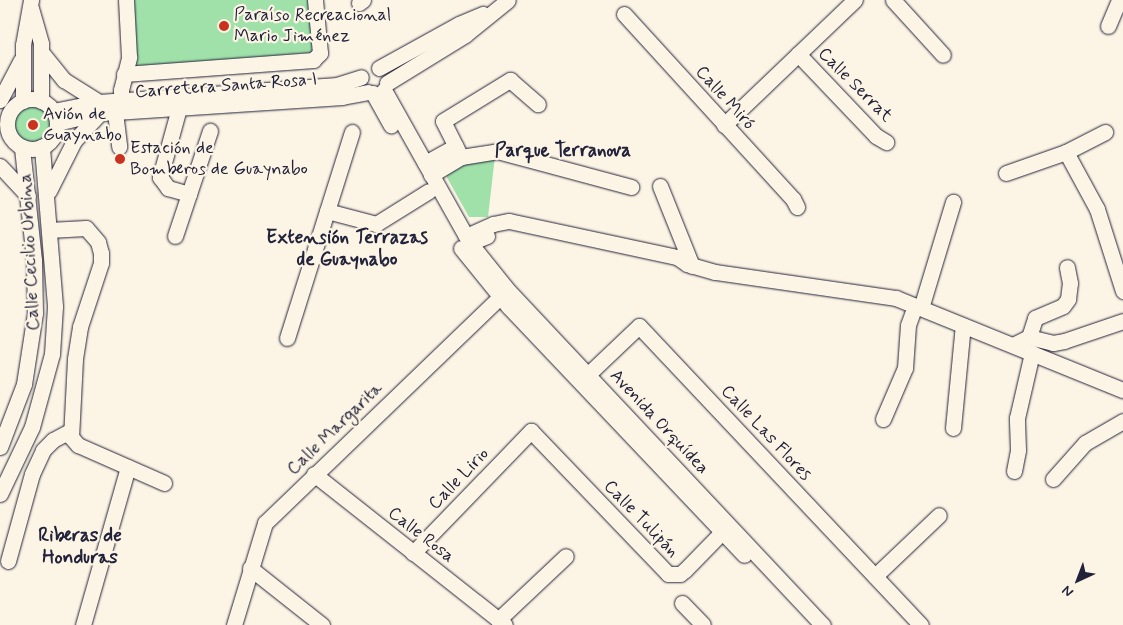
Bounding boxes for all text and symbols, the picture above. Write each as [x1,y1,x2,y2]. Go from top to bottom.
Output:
place label: Paraíso Recreacional Mario Jiménez [234,5,392,48]
marker: Paraíso Recreacional Mario Jiménez [218,20,230,32]
street label: Calle Serrat [813,43,897,127]
street label: Calle Miró [691,62,759,134]
street label: Carretera Santa Rosa I [132,69,320,103]
place label: Avión de Guaynabo [43,104,122,146]
marker: Avión de Guaynabo [27,119,39,131]
place label: Estación de Bomberos de Guaynabo [130,138,312,180]
district label: Parque Terranova [495,140,631,162]
marker: Estación de Bomberos de Guaynabo [114,153,126,165]
street label: Calle Cecilio Urbina [15,172,45,332]
district label: Extensión Terrazas de Guaynabo [267,227,427,271]
street label: Avenida Orquídea [606,366,712,478]
street label: Calle Margarita [284,379,386,479]
street label: Calle Las Flores [716,381,816,485]
street label: Calle Lirio [424,444,494,514]
street label: Calle Tulipán [600,477,682,561]
street label: Calle Rosa [383,502,459,568]
district label: Riberas de Honduras [38,525,122,569]
north arrow [1053,555,1103,605]
text: N [1058,581,1077,601]

